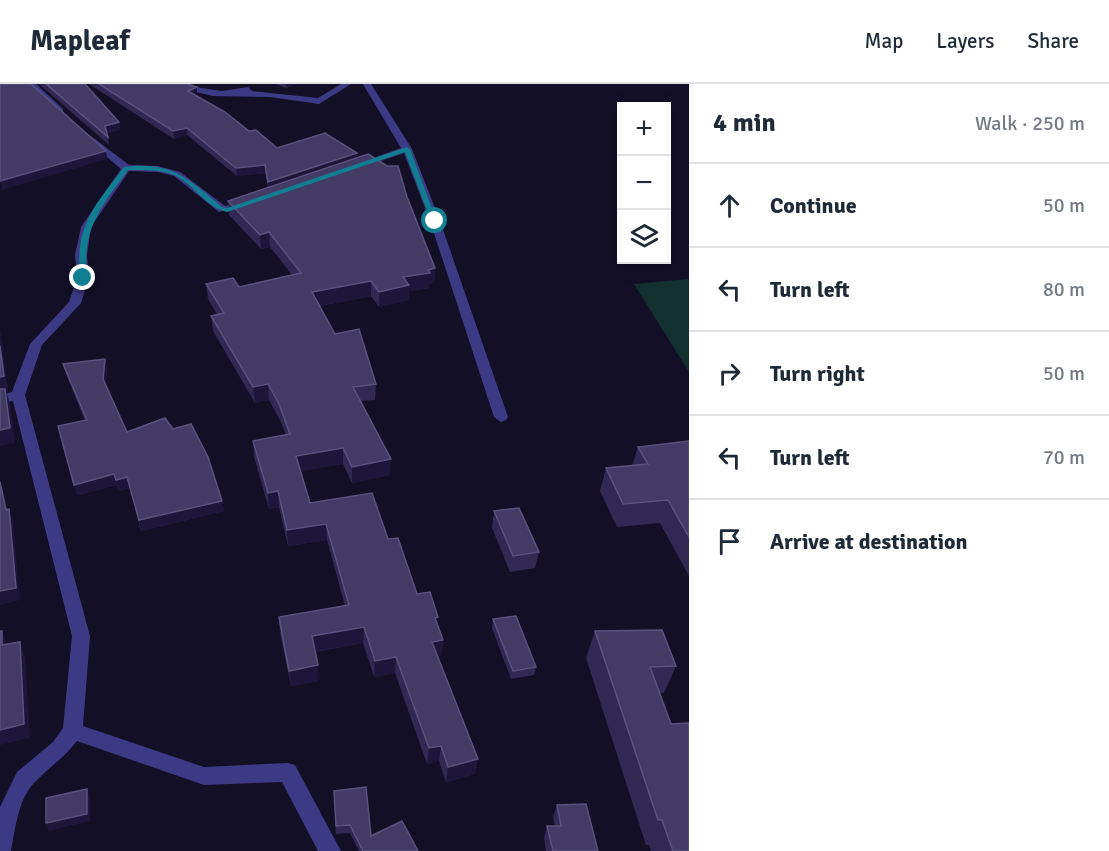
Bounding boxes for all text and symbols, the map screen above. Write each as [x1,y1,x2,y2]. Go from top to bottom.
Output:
text: Mapleaf [30,24,130,58]
text: Map [865,28,903,54]
text: Layers [936,28,994,54]
text: Share [1027,28,1079,54]
map controls [617,102,671,264]
button: + [617,102,671,156]
text: 4 min [713,107,776,139]
text: Walk · 250 m [975,111,1085,136]
button: − [617,156,671,210]
icon: ahead [713,189,746,222]
text: Continue [770,192,857,219]
text: 50 m [1043,193,1085,218]
route start [421,207,447,233]
button: layers [617,210,671,264]
route end [69,264,95,290]
icon: left [713,273,746,306]
text: Turn left [770,276,850,303]
text: 80 m [1043,277,1085,302]
icon: right [713,357,746,390]
text: Turn right [770,360,865,387]
text: 50 m [1043,361,1085,386]
icon: left [713,441,746,474]
text: Turn left [770,444,850,471]
text: 70 m [1043,445,1085,470]
icon: arrive [713,525,746,558]
text: Arrive at destination [770,528,967,555]

